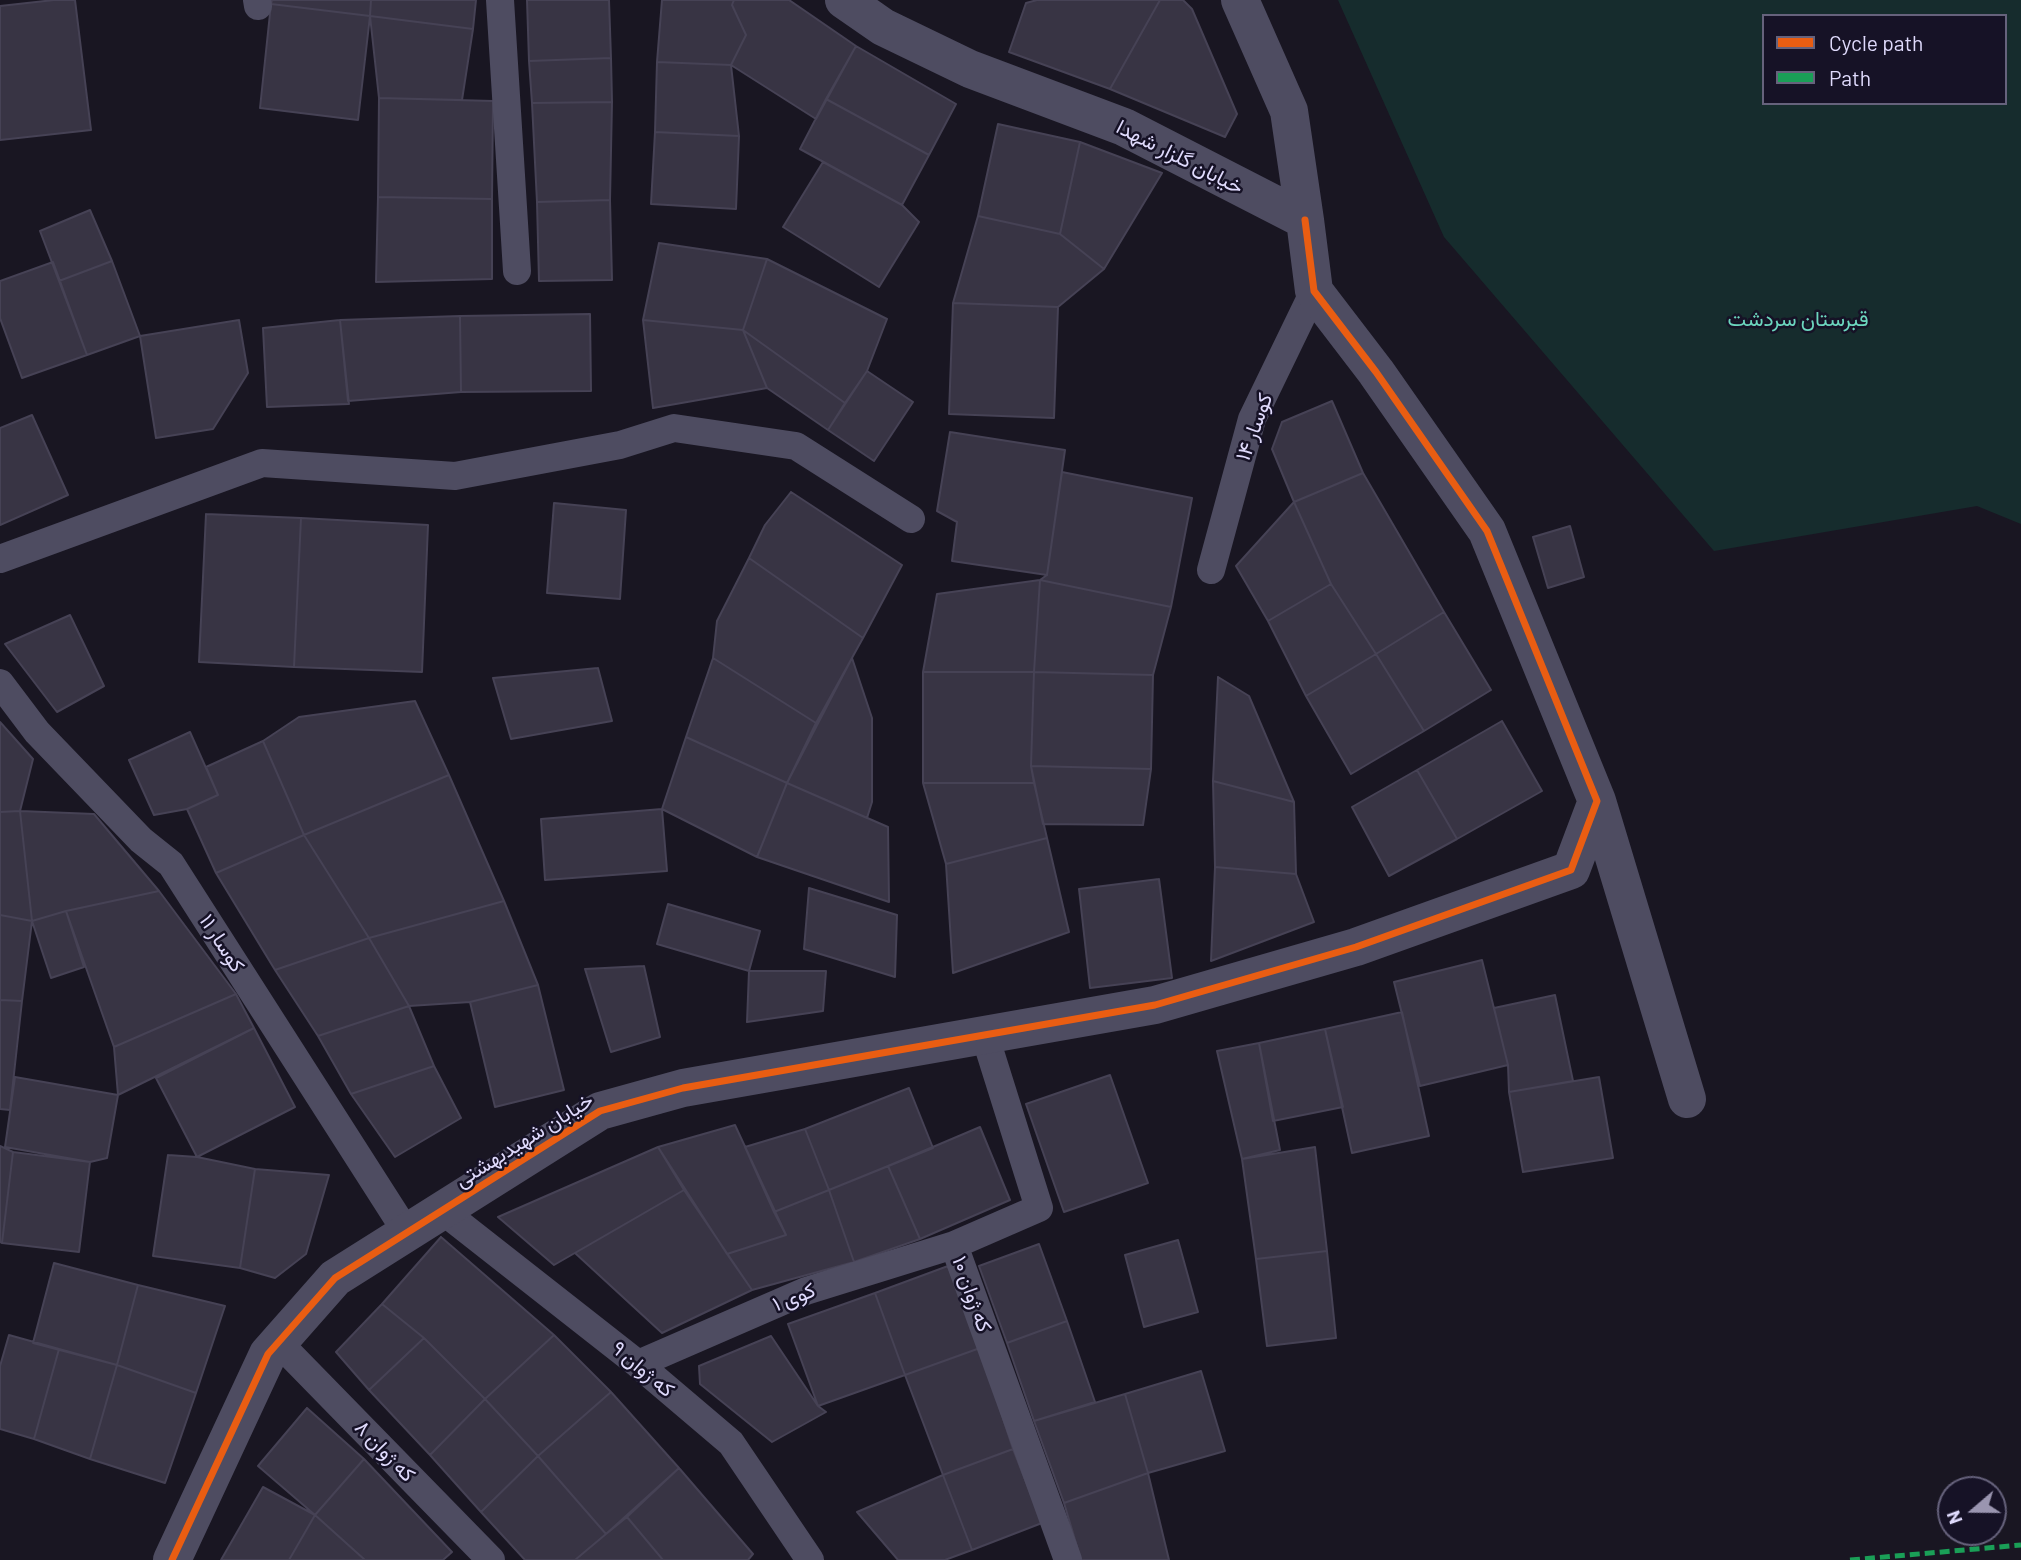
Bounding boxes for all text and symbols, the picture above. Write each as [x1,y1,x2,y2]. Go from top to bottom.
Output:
legend [1762,14,2007,105]
text: Cycle path [1829,30,1923,55]
text: Path [1829,65,1871,90]
street label: خیابان گلزار شهدا [1112,114,1248,200]
park label: قبرستان سردشت [1727,306,1869,332]
street label: کوسار ۱۴ [1230,390,1278,464]
street label: کوسار ۱۱ [194,909,250,977]
street label: خیابان شهیدبهشتی [450,1087,598,1193]
street label: که ژوان ۱۰ [947,1253,997,1335]
street label: کوی ۱ [769,1277,819,1317]
street label: که ژوان ۹ [607,1336,679,1402]
street label: که ژوان ۸ [349,1415,421,1487]
north arrow [1937,1476,2007,1546]
text: N [1941,1508,1967,1528]

